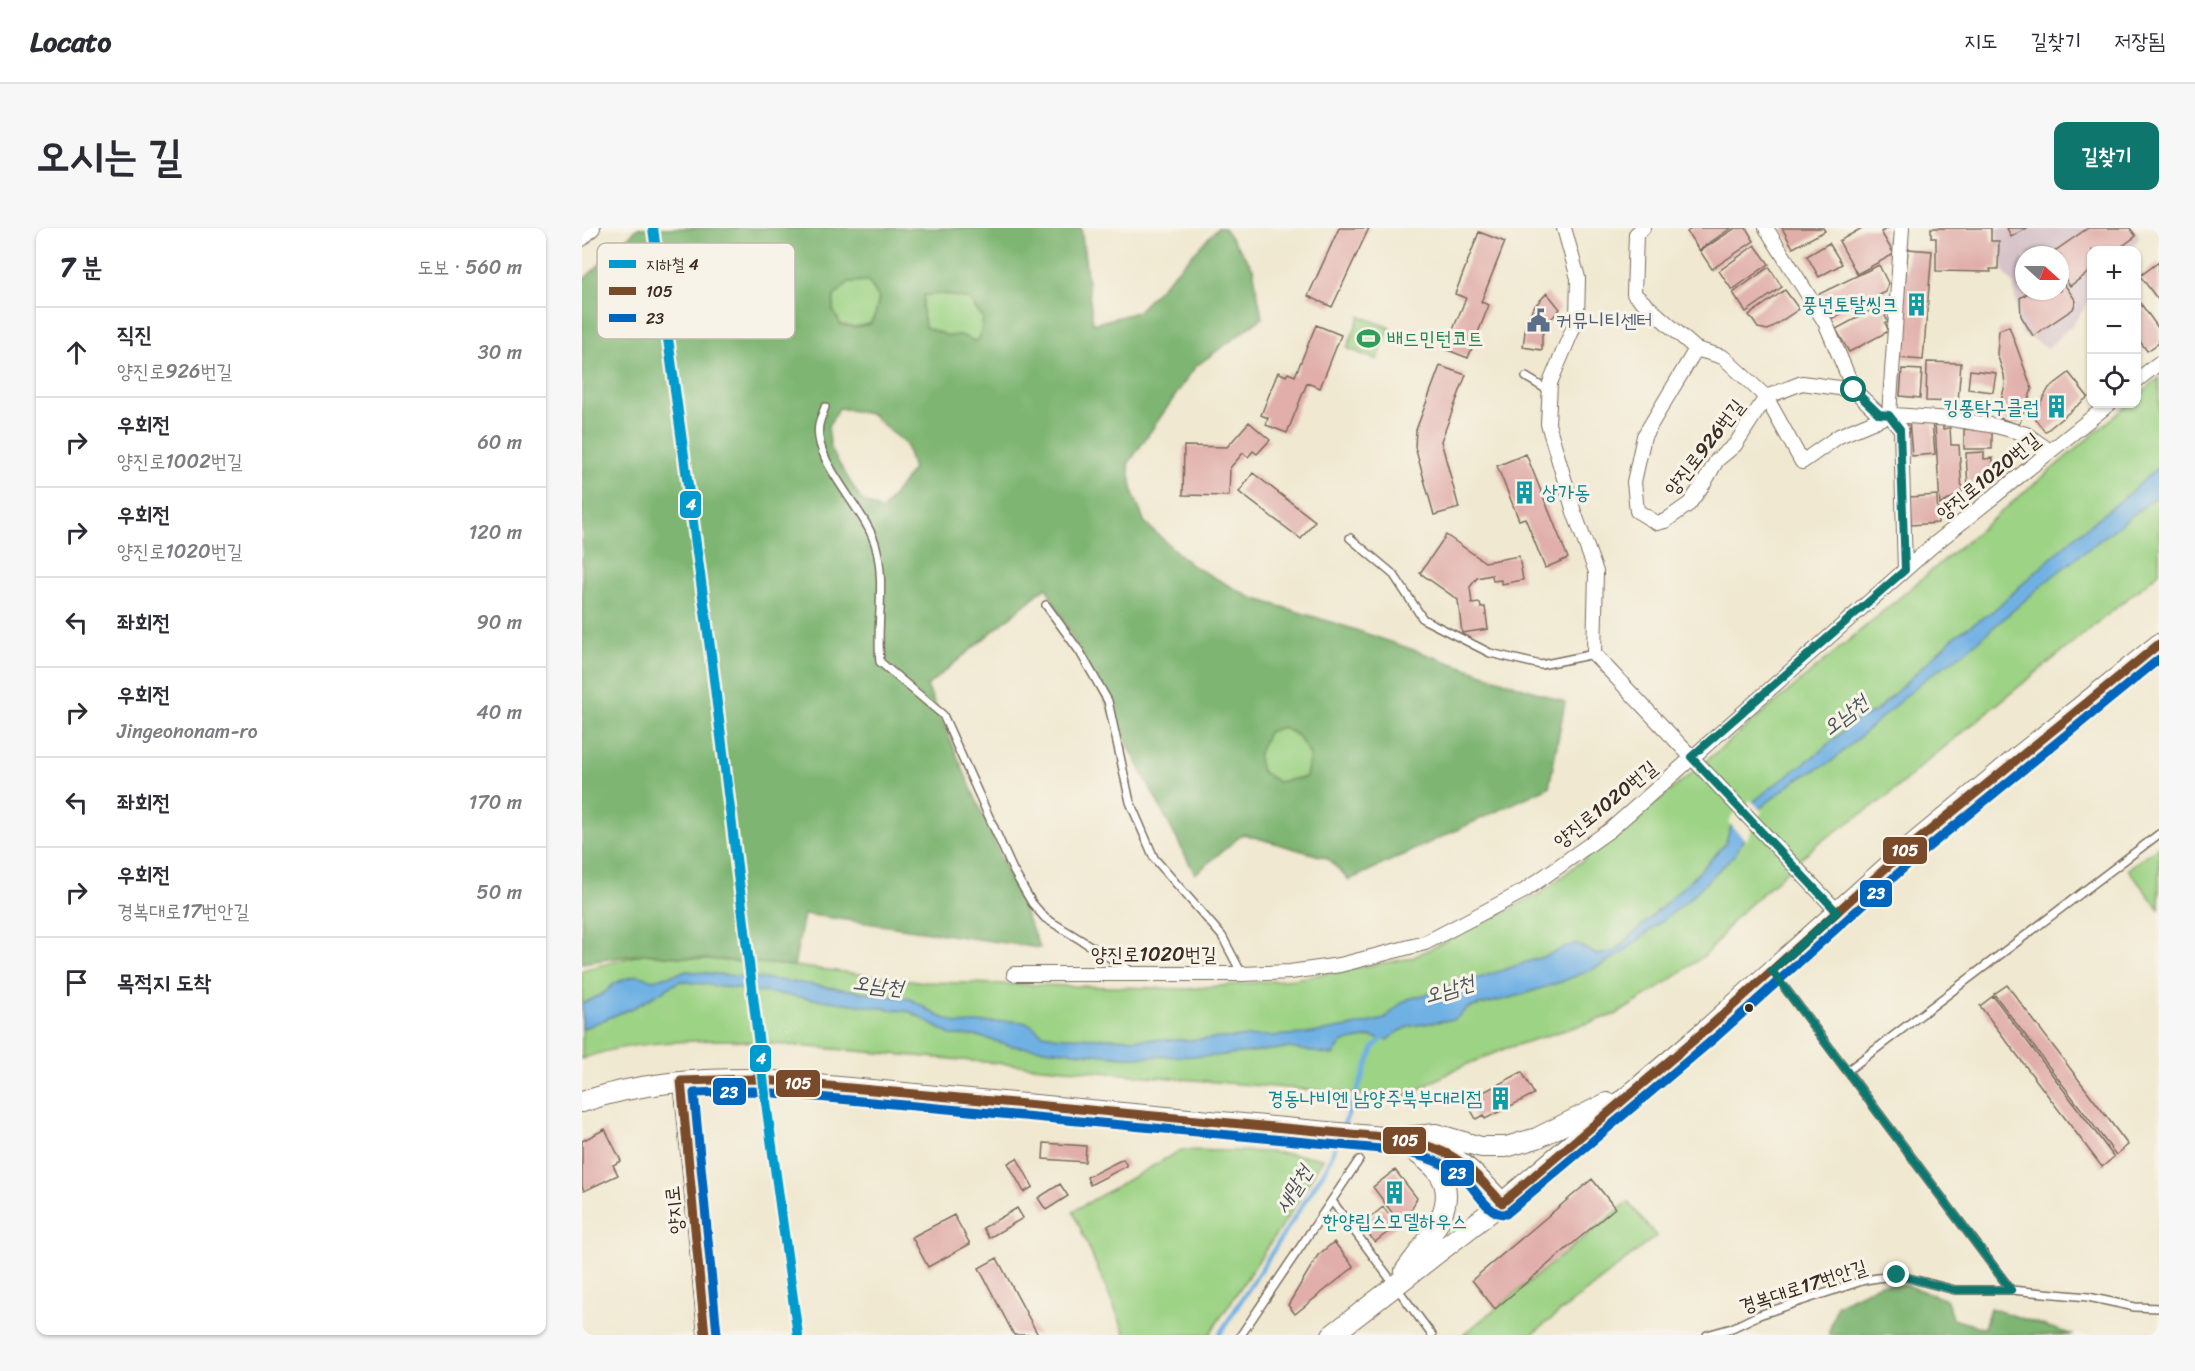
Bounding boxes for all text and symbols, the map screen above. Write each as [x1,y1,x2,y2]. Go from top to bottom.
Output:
text: Locato [30,17,111,66]
text: 지도 [1964,22,1998,60]
text: 길찾기 [2031,22,2081,60]
text: 저장됨 [2114,22,2165,60]
text: 오시는 길 [36,119,182,193]
button: 길찾기 [2054,122,2159,190]
legend [597,243,795,339]
text: 7 분 [60,244,103,290]
north arrow [2015,246,2069,300]
map controls [2087,246,2141,408]
button: + [2087,246,2141,300]
text: 도보 · 560 m [417,250,522,285]
text: 지하철 4 [646,250,699,279]
text: 105 [646,277,673,306]
place label: 풍년토탈씽크 [1801,287,1898,322]
building icon: 풍년토탈씽크 [1903,291,1929,317]
button: − [2087,300,2141,354]
place label: 커뮤니티센터 [1556,303,1653,338]
text: 23 [646,304,664,333]
public building icon: 커뮤니티센터 [1525,307,1551,333]
text: 직진 [117,315,152,354]
place label: 배드민턴코트 [1387,321,1484,356]
sports icon: 배드민턴코트 [1356,325,1382,351]
text: 30 m [478,335,522,370]
icon: ahead [60,336,93,369]
text: 양진로926번길 [117,354,233,389]
button: locate [2087,354,2141,408]
route start [1840,376,1866,402]
place label: 킹퐁탁구클럽 [1942,390,2039,425]
street label: 양진로926번길 [1655,391,1754,504]
building icon: 킹퐁탁구클럽 [2044,394,2070,420]
text: 우회전 [117,405,170,444]
street label: 양진로1020번길 [1928,423,2048,530]
text: 60 m [477,425,522,460]
icon: right [60,426,93,459]
text: 양진로1002번길 [117,444,243,479]
place label: 상가동 [1542,475,1590,510]
building icon: 상가동 [1511,479,1537,505]
line badge: 4 [679,490,702,519]
text: 4 [685,490,696,519]
text: 우회전 [117,495,170,534]
text: 120 m [469,515,522,550]
icon: right [60,516,93,549]
text: 양진로1020번길 [117,534,243,569]
text: 좌회전 [117,603,170,642]
text: 90 m [477,605,522,640]
icon: left [60,606,93,639]
text: 우회전 [117,675,170,714]
water label: 오남천 [1813,683,1878,746]
text: 40 m [476,695,522,730]
icon: right [60,696,93,729]
text: Jingeononam-ro [117,714,258,749]
street label: 양진로1020번길 [1545,751,1665,858]
text: 좌회전 [117,783,170,822]
text: 170 m [469,785,522,820]
icon: left [60,786,93,819]
line badge: 105 [1882,836,1928,865]
text: 105 [1892,836,1919,865]
text: 우회전 [117,855,170,894]
text: 50 m [477,875,522,910]
icon: right [60,876,93,909]
line badge: 23 [1859,879,1893,908]
text: 23 [1866,879,1885,908]
text: 경복대로17번안길 [117,894,250,929]
street label: 양진로1020번길 [1091,937,1217,972]
text: 목적지 도착 [117,963,211,1002]
water label: 오남천 [851,963,908,1007]
water label: 오남천 [1419,963,1481,1015]
icon: arrive [60,966,93,999]
unlabelled marker [1743,1002,1755,1014]
line badge: 4 [749,1044,772,1073]
text: 4 [755,1044,766,1073]
line badge: 105 [775,1069,821,1098]
text: 105 [785,1069,812,1098]
line badge: 23 [712,1077,747,1106]
text: 23 [719,1078,738,1107]
place label: 경동나비엔 남양주북부대리점 [1268,1081,1482,1116]
building icon: 경동나비엔 남양주북부대리점 [1487,1085,1513,1111]
line badge: 105 [1382,1126,1427,1155]
text: 105 [1392,1126,1419,1155]
water label: 새말천 [1263,1156,1324,1221]
line badge: 23 [1440,1159,1475,1187]
text: 23 [1447,1159,1466,1188]
building icon: 한양립스모델하우스 [1382,1180,1408,1206]
street label: 양지로 [655,1184,694,1236]
place label: 한양립스모델하우스 [1323,1204,1467,1239]
street label: 경복대로17번안길 [1735,1249,1872,1324]
route end [1883,1261,1909,1287]

